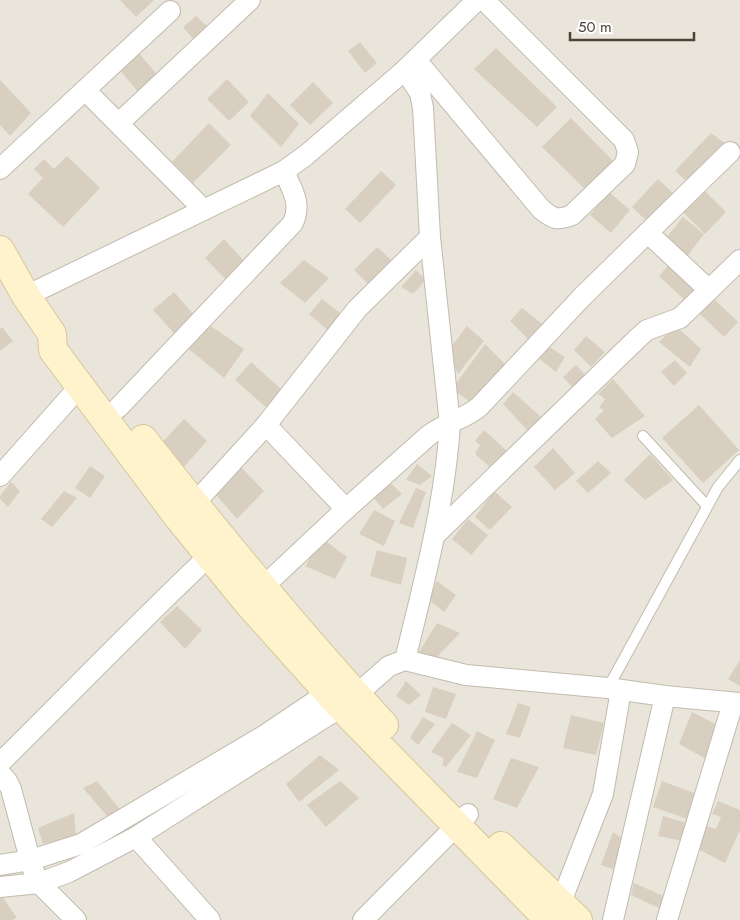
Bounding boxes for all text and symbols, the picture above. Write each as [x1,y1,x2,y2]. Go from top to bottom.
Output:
scale bar [570,10,694,42]
text: 50 m [578,16,612,38]

